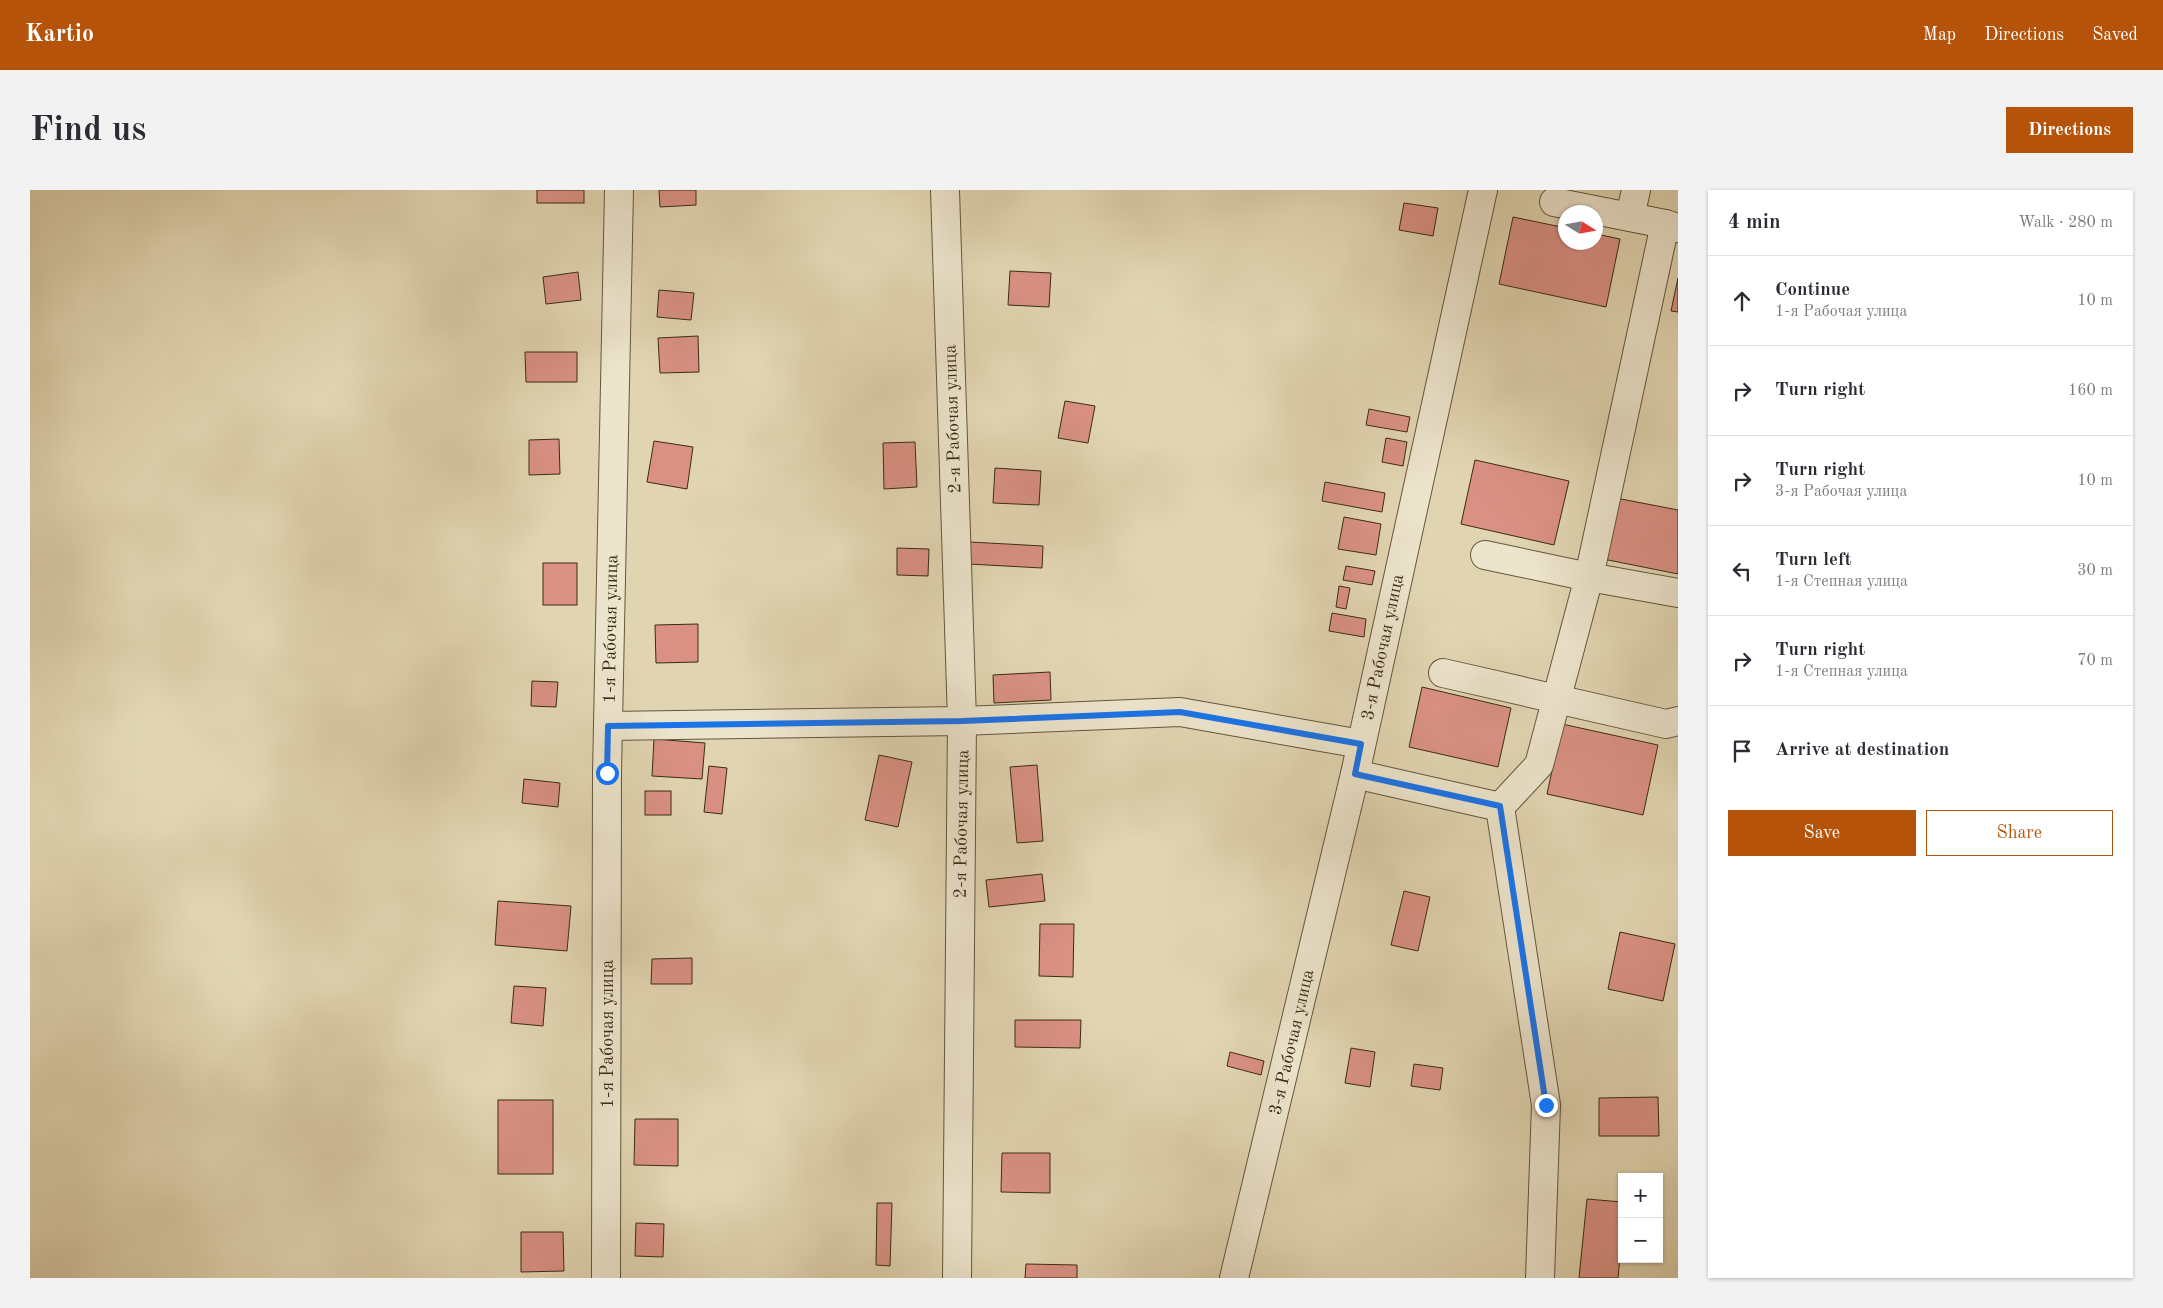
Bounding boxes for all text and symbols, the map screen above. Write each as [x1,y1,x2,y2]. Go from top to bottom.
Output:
text: Kartio [25,23,94,47]
text: Map [1923,26,1956,44]
text: Directions [1984,26,2064,44]
text: Saved [2092,26,2138,44]
button: Directions [2006,107,2133,153]
text: Find us [30,113,146,148]
north arrow [1558,205,1603,250]
text: 4 min [1728,212,1781,233]
text: Walk · 280 m [2018,215,2113,231]
text: Continue [1775,281,1850,300]
icon: ahead [1728,287,1756,315]
text: 10 m [2077,293,2113,309]
text: 1-я Рабочая улица [1775,304,1907,320]
street label: 2-я Рабочая улица [941,344,965,494]
icon: right [1728,377,1756,405]
text: Turn right [1775,381,1865,400]
text: 160 m [2068,383,2113,399]
text: Turn right [1775,461,1865,480]
icon: right [1728,467,1756,495]
text: 10 m [2077,473,2113,489]
text: 3-я Рабочая улица [1775,484,1907,500]
text: Turn left [1775,551,1852,570]
street label: 1-я Рабочая улица [601,554,621,704]
icon: left [1728,557,1756,585]
text: 30 m [2077,563,2113,579]
street label: 3-я Рабочая улица [1359,572,1407,722]
text: 1-я Степная улица [1775,574,1908,590]
text: Turn right [1775,641,1865,660]
icon: right [1728,647,1756,675]
text: 70 m [2077,653,2113,669]
text: 1-я Степная улица [1775,664,1908,680]
icon: arrive [1728,737,1756,765]
text: Arrive at destination [1775,741,1949,760]
street label: 2-я Рабочая улица [952,749,972,899]
route start [596,762,619,785]
button: Save [1728,810,1916,856]
button: Share [1926,810,2113,856]
street label: 1-я Рабочая улица [599,959,617,1108]
street label: 3-я Рабочая улица [1266,968,1318,1117]
route end [1535,1094,1558,1117]
map controls [1618,1173,1663,1263]
button: + [1618,1173,1663,1218]
button: − [1618,1218,1663,1263]

